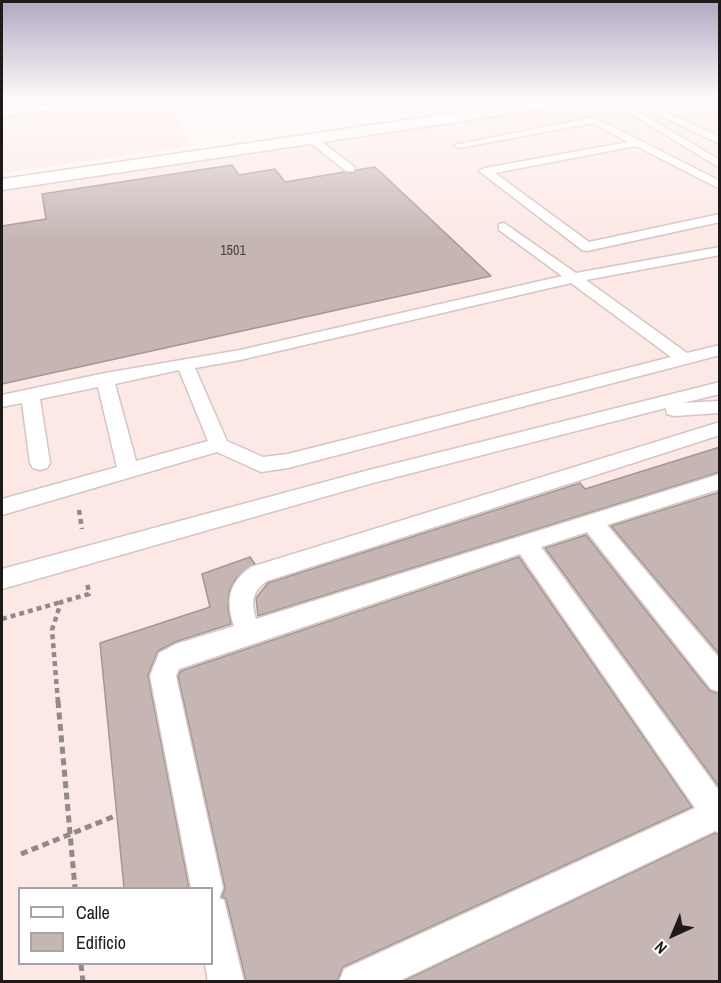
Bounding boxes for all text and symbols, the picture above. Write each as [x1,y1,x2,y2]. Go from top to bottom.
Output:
house number: 1501 [220,243,246,259]
legend [18,887,213,965]
text: Calle [76,900,110,925]
north arrow [643,905,703,965]
text: Edificio [76,930,126,955]
text: N [649,937,672,959]

